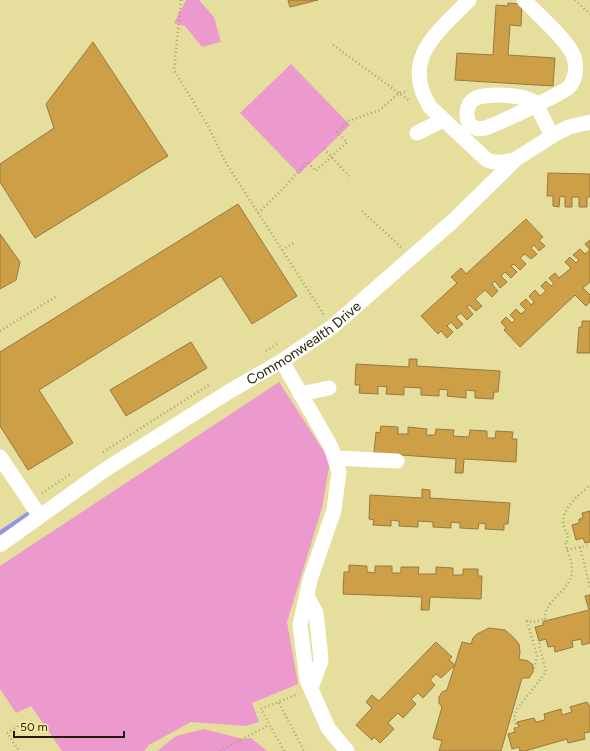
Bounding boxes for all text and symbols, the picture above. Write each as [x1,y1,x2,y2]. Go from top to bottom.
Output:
street label: Commonwealth Drive [243,297,364,388]
scale bar [14,713,124,739]
text: 50 m [20,720,48,734]

